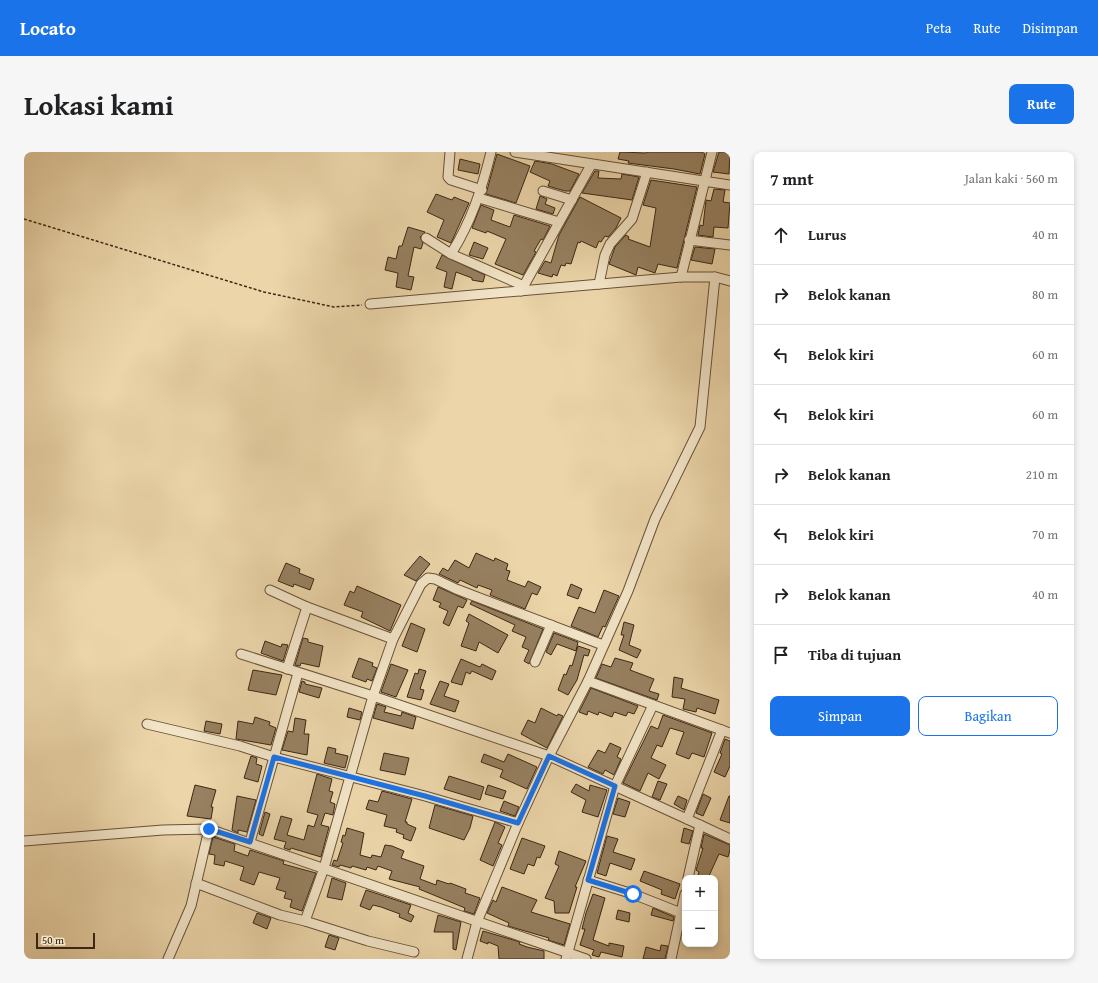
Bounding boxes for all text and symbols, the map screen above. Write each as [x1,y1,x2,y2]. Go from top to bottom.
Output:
text: Locato [20,14,76,42]
text: Peta [926,18,951,38]
text: Rute [973,18,1001,38]
text: Disimpan [1023,18,1078,38]
text: Lokasi kami [24,84,174,125]
button: Rute [1009,84,1074,124]
text: 7 mnt [770,166,814,191]
text: Jalan kaki · 560 m [965,169,1058,188]
icon: ahead [770,224,792,246]
text: Lurus [808,224,846,245]
text: 40 m [1032,225,1058,244]
icon: right [770,284,792,306]
text: Belok kanan [808,284,891,305]
text: 80 m [1032,285,1058,304]
icon: left [770,344,792,366]
text: Belok kiri [808,344,874,365]
text: 60 m [1032,345,1058,364]
icon: left [770,404,792,426]
text: Belok kiri [808,404,874,425]
text: 60 m [1032,405,1058,424]
icon: right [770,464,792,486]
text: Belok kanan [808,464,891,485]
text: 210 m [1026,465,1058,484]
icon: left [770,524,792,546]
text: Belok kiri [808,524,874,545]
text: 70 m [1032,525,1058,544]
icon: right [770,584,792,606]
text: Belok kanan [808,584,891,605]
text: 40 m [1032,585,1058,604]
icon: arrive [770,644,792,666]
text: Tiba di tujuan [808,644,901,665]
button: Simpan [770,696,910,736]
button: Bagikan [918,696,1058,736]
route end [200,820,218,838]
map controls [682,875,718,947]
button: + [682,875,718,911]
route start [624,885,642,903]
button: − [682,911,718,947]
scale bar [36,931,95,950]
text: 50 m [42,932,64,948]

